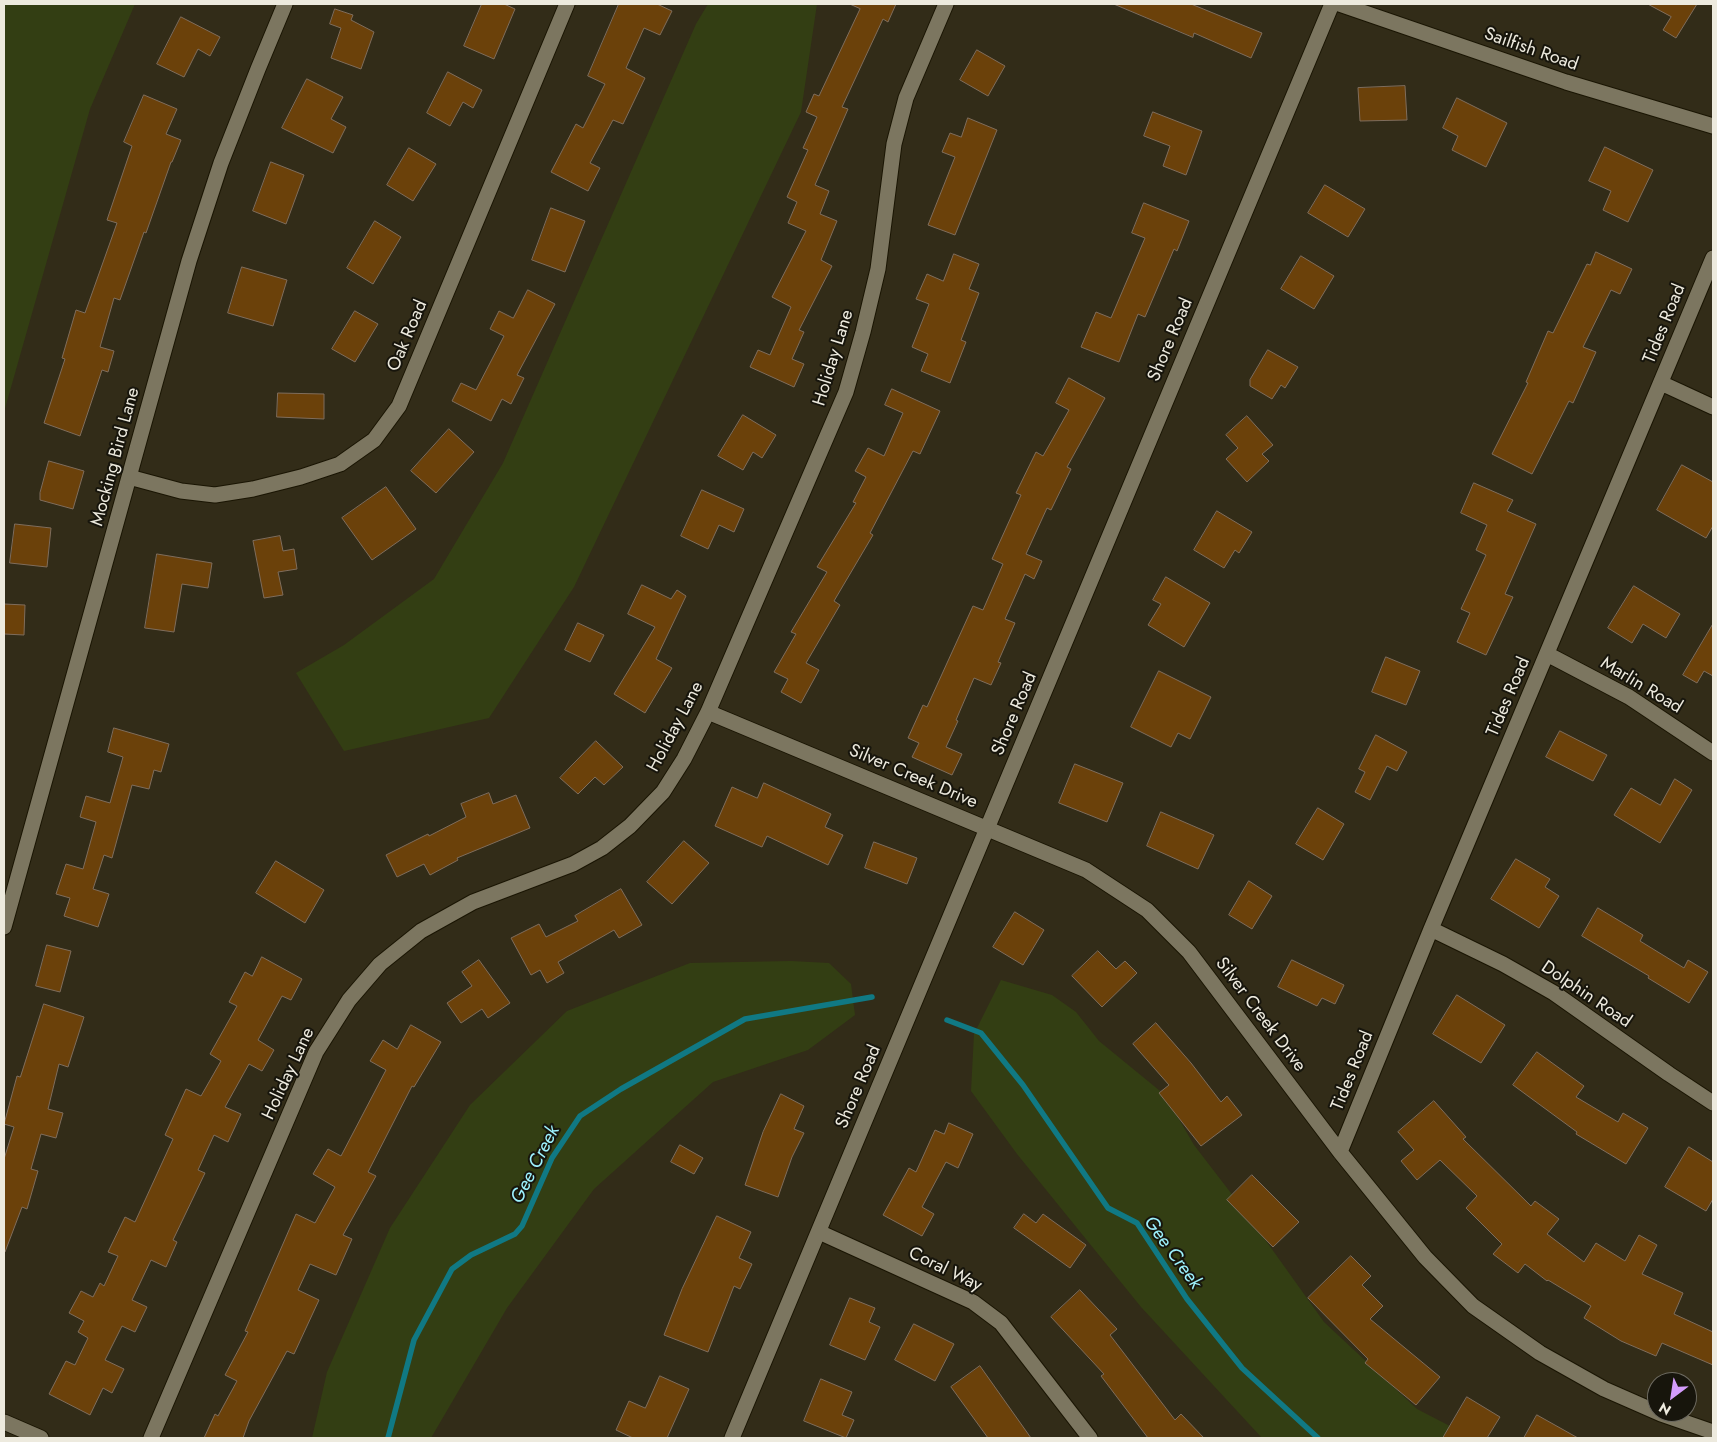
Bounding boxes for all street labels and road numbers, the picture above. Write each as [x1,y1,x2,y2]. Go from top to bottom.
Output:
street label: Sailfish Road [1481,24,1581,76]
street label: Tides Road [1639,281,1691,367]
street label: Shore Road [1144,295,1198,385]
street label: Oak Road [383,297,433,375]
street label: Holiday Lane [809,307,859,409]
street label: Mocking Bird Lane [87,385,145,529]
street label: Marlin Road [1596,653,1686,719]
street label: Tides Road [1483,654,1535,740]
street label: Shore Road [988,669,1042,759]
street label: Holiday Lane [643,678,709,776]
street label: Silver Creek Drive [846,740,980,814]
street label: Silver Creek Drive [1210,954,1310,1076]
street label: Dolphin Road [1537,957,1635,1033]
street label: Holiday Lane [258,1025,320,1123]
street label: Tides Road [1327,1028,1379,1114]
street label: Shore Road [832,1042,886,1132]
street label: Coral Way [905,1243,985,1297]

